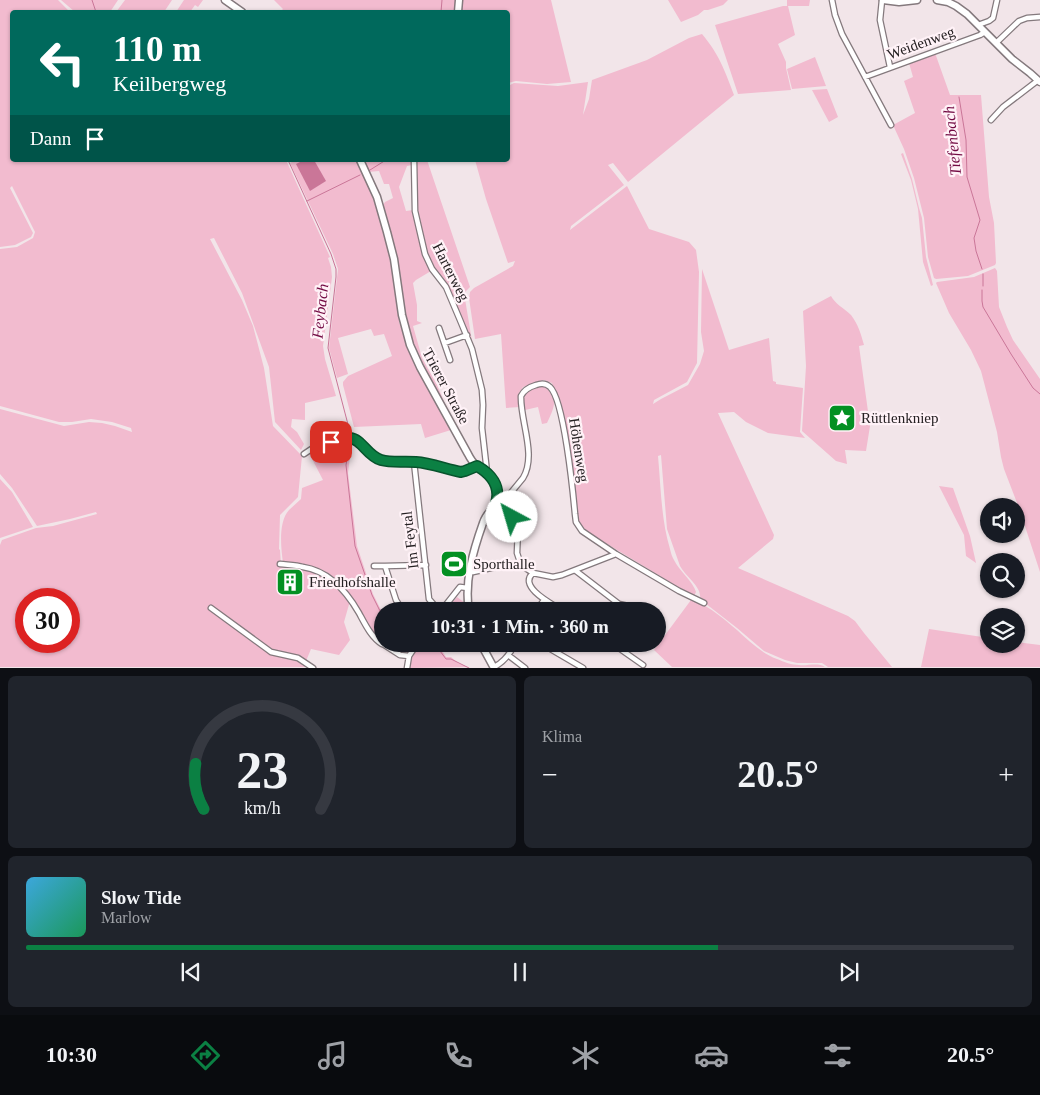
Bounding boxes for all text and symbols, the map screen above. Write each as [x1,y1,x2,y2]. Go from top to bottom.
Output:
street label: Weidenweg [885,23,957,63]
icon: left [30,30,95,95]
text: 110 m [113,30,201,69]
text: Keilbergweg [113,71,226,96]
water label: Tiefenbach [940,105,965,177]
icon: arrive [81,125,109,153]
text: Dann [30,128,71,149]
street label: Harterweg [430,240,473,304]
water label: Feybach [309,283,332,340]
street label: Trierer Straße [419,346,473,427]
place icon: Rüttlenkniep [827,403,857,433]
place label: Rüttlenkniep [861,410,939,426]
street label: Höhenweg [566,417,592,484]
pin [310,421,352,463]
icon: arrive [317,428,345,456]
position arrow [485,490,537,542]
map controls [980,498,1025,653]
button: sound [980,498,1025,543]
street label: Im Feytal [399,510,421,570]
sports icon: Sporthalle [439,549,469,579]
button: search [980,553,1025,598]
place label: Sporthalle [473,556,535,572]
building icon: Friedhofshalle [275,567,305,597]
place label: Friedhofshalle [309,574,396,590]
speed limit sign: 30 [15,588,80,653]
button: layers [980,608,1025,653]
text: 10:31 · 1 Min. · 360 m [431,616,609,637]
text: Klima [542,728,582,745]
text: 23 [236,742,288,799]
text: 20.5° [737,753,819,795]
text: − [542,759,558,790]
text: + [998,759,1014,790]
text: km/h [244,798,280,818]
text: Slow Tide [101,887,181,908]
text: Marlow [101,909,152,926]
icon: previous [177,958,205,986]
icon: pause [506,958,534,986]
icon: next [835,958,863,986]
icon: directions [188,1038,223,1073]
icon: music [315,1038,350,1073]
icon: phone [441,1038,476,1073]
icon: climate [568,1038,603,1073]
icon: car [694,1038,729,1073]
icon: filters [820,1038,855,1073]
text: 10:30 [46,1042,97,1067]
text: 20.5° [947,1042,994,1067]

